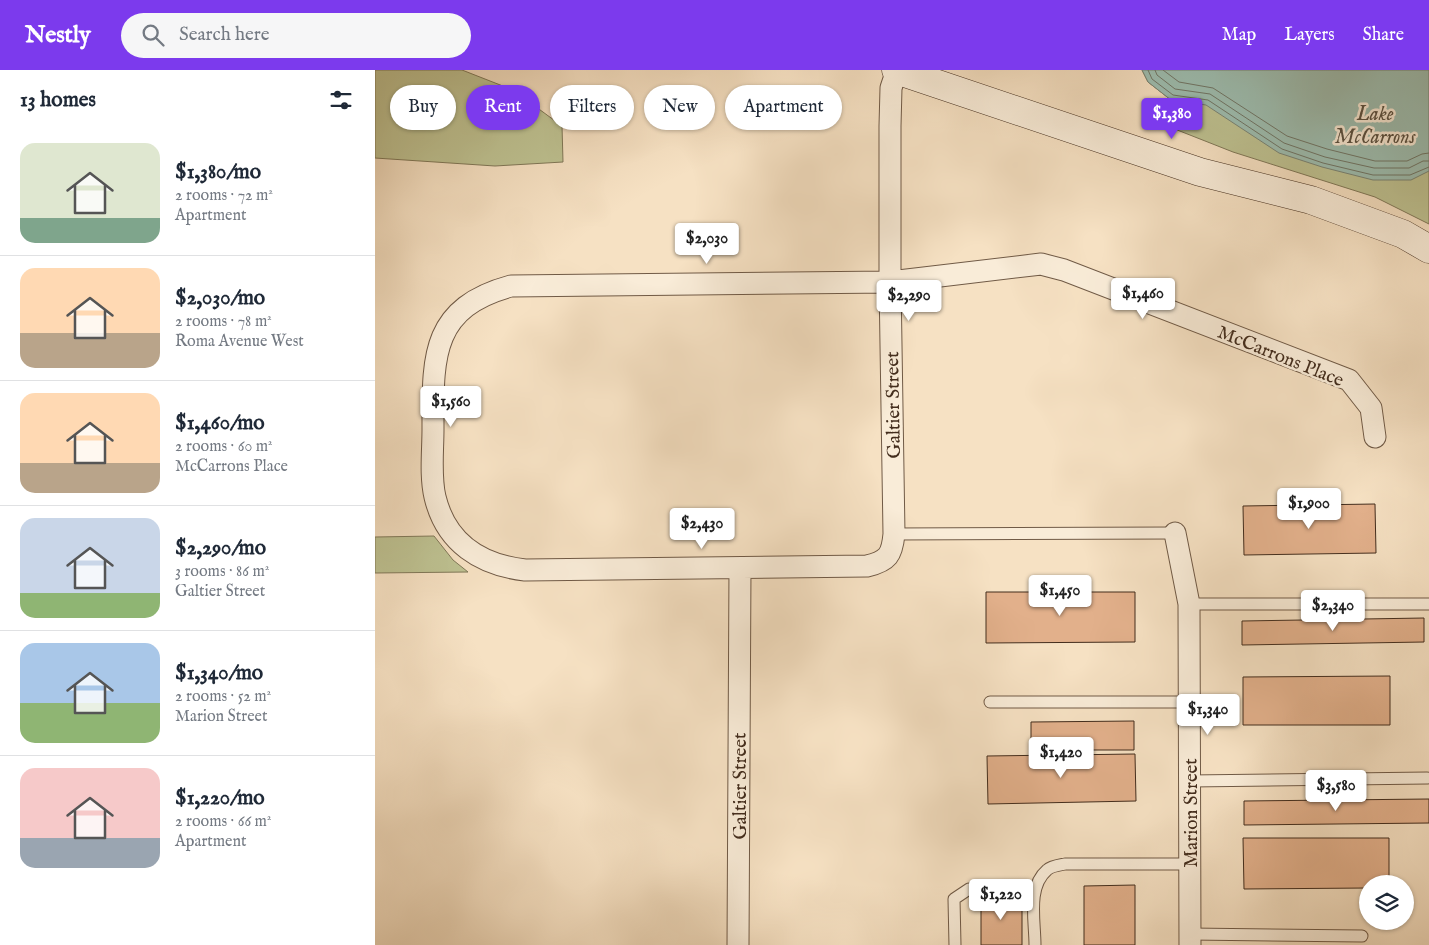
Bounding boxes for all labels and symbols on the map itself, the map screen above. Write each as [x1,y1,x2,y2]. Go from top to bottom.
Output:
pin: $1,380 [1131,98,1213,140]
water label: Lake McCarrons [1335,102,1416,150]
pin: $2,030 [666,222,748,265]
pin: $1,460 [1102,278,1184,320]
pin: $2,290 [868,280,950,322]
street label: McCarrons Place [1214,321,1347,393]
street label: Galtier Street [881,351,907,459]
pin: $1,560 [410,386,492,428]
pin: $1,900 [1268,488,1350,530]
pin: $2,430 [661,508,743,550]
pin: $1,450 [1019,574,1101,617]
pin: $2,340 [1292,590,1374,632]
pin: $1,340 [1167,694,1249,736]
street label: Galtier Street [729,732,753,840]
pin: $1,420 [1020,736,1102,779]
street label: Marion Street [1180,758,1204,868]
pin: $3,580 [1295,770,1377,812]
pin: $1,220 [960,878,1042,921]

